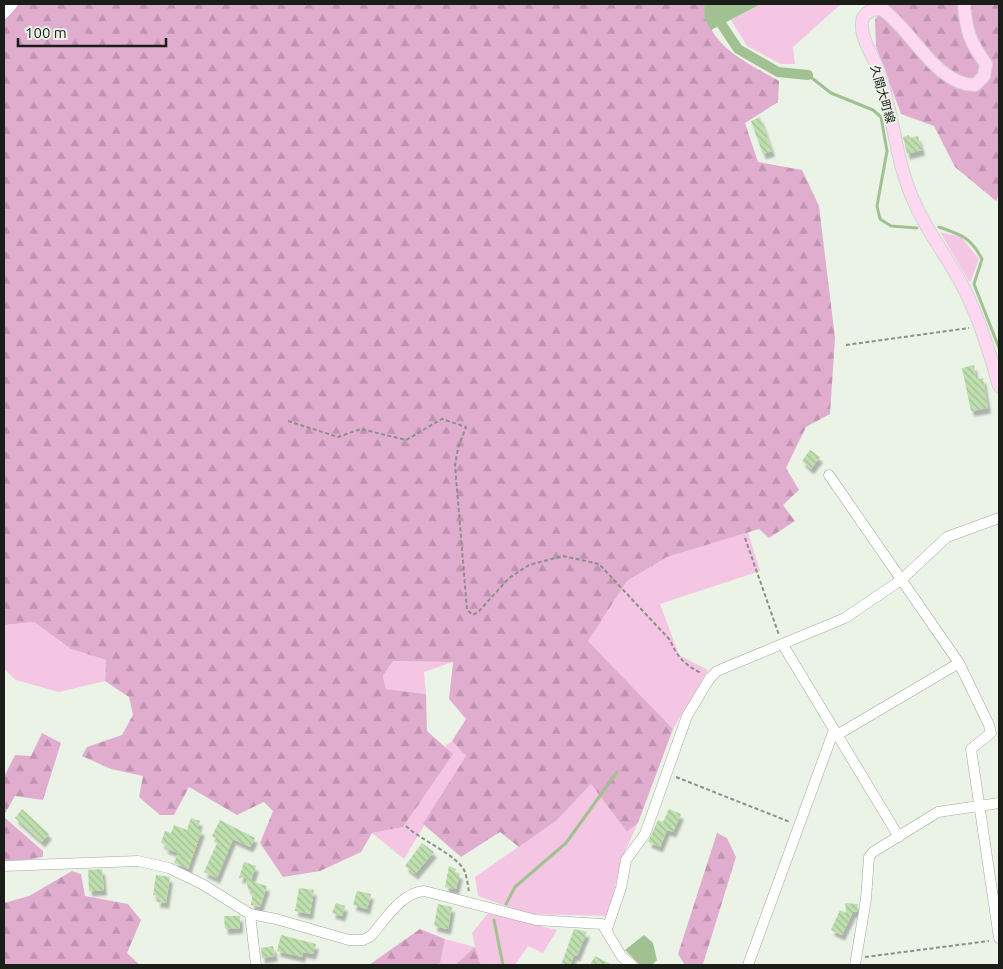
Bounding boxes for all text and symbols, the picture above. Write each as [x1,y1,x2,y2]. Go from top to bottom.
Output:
scale bar [18,15,165,47]
text: 100 m [25,24,67,41]
street label: 久間大町線 [868,63,898,125]

